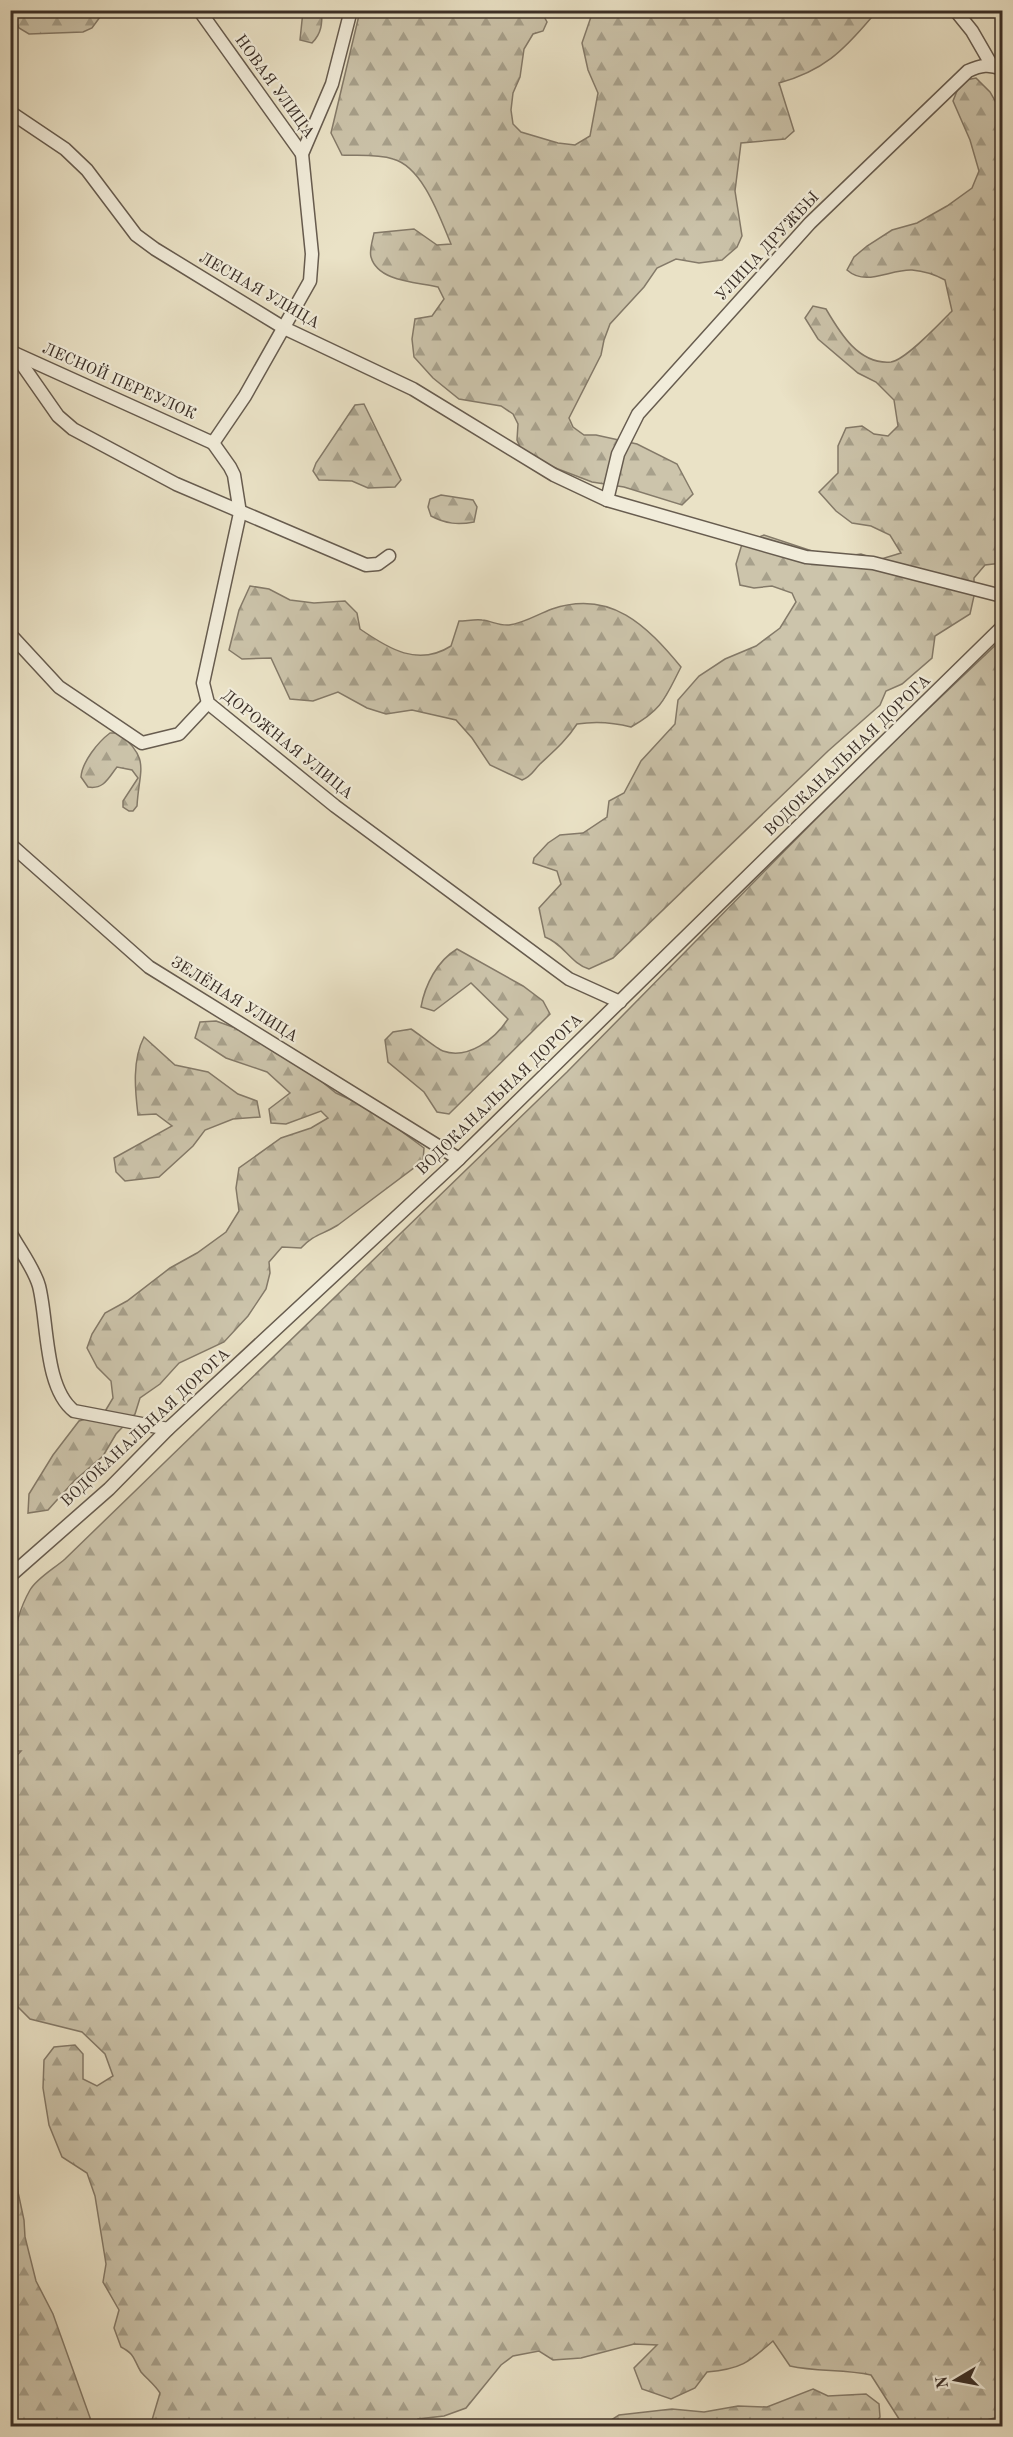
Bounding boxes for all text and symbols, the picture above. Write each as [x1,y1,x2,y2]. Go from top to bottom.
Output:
street label: НОВАЯ УЛИЦА [231,32,317,142]
street label: УЛИЦА ДРУЖБЫ [713,189,823,305]
street label: ЛЕСНАЯ УЛИЦА [196,250,322,332]
street label: ЛЕСНОЙ ПЕРЕУЛОК [40,337,200,423]
street label: ВОДОКАНАЛЬНАЯ ДОРОГА [762,672,934,840]
street label: ДОРОЖНАЯ УЛИЦА [219,687,355,803]
street label: ЗЕЛЁНАЯ УЛИЦА [168,951,303,1046]
street label: ВОДОКАНАЛЬНАЯ ДОРОГА [414,1011,586,1179]
street label: ВОДОКАНАЛЬНАЯ ДОРОГА [59,1346,233,1510]
north arrow [926,2350,986,2410]
text: N [934,2374,952,2390]

